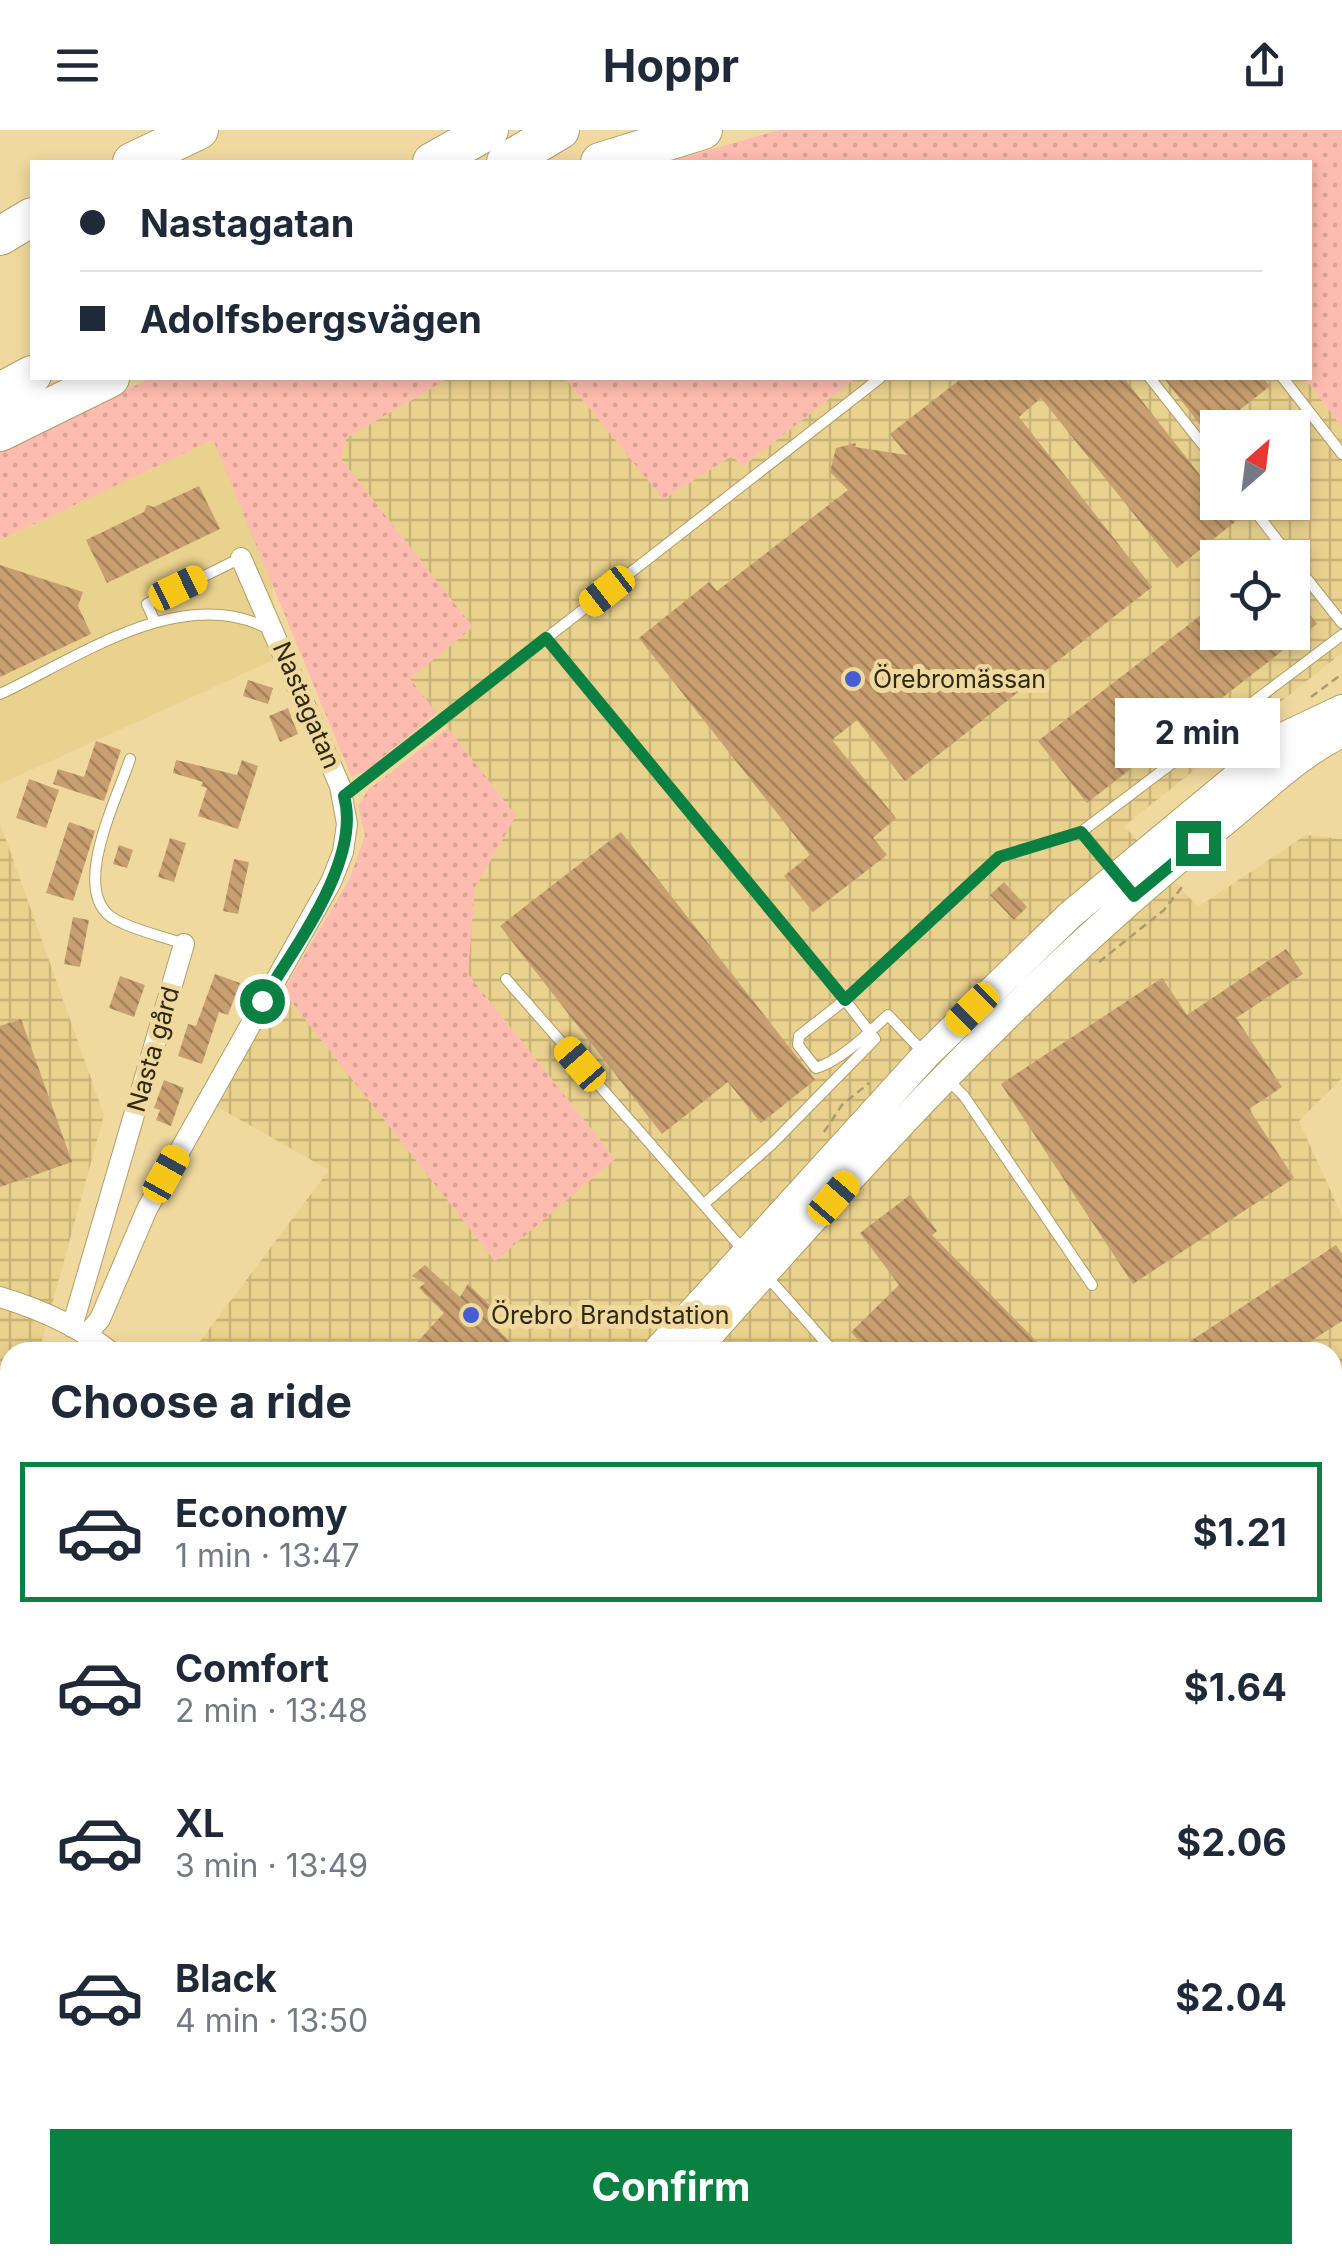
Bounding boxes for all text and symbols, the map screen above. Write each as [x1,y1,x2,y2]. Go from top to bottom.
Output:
icon: menu [50,38,105,93]
text: Hoppr [603,38,739,93]
icon: share [1237,38,1292,93]
text: Nastagatan [140,200,354,246]
text: Adolfsbergsvägen [140,296,482,342]
north arrow [1200,410,1310,520]
map controls [1200,410,1310,650]
button: locate [1200,540,1310,650]
car [144,561,212,615]
car [574,561,640,621]
street label: Nastagatan [267,637,347,773]
place label: Örebromässan [873,664,1046,694]
marker: Örebromässan [842,668,864,690]
callout: 2 min [1116,698,1280,768]
text: 2 min [1155,713,1240,752]
route end [1176,821,1221,866]
car [940,977,1004,1041]
route start [240,979,285,1024]
street label: Nasta gård [121,983,185,1115]
car [549,1032,611,1096]
car [138,1140,194,1208]
car [803,1166,865,1230]
place label: Örebro Brandstation [491,1300,729,1330]
marker: Örebro Brandstation [460,1304,482,1326]
text: Choose a ride [50,1374,352,1429]
icon: car [55,1487,145,1577]
text: Economy [175,1490,348,1536]
text: $1.21 [1193,1509,1287,1555]
text: 1 min · 13:47 [175,1536,360,1575]
icon: car [55,1642,145,1732]
text: Comfort [175,1645,329,1691]
text: $1.64 [1184,1664,1287,1710]
text: 2 min · 13:48 [175,1691,368,1730]
icon: car [55,1797,145,1887]
text: XL [175,1800,225,1846]
text: $2.06 [1176,1819,1287,1865]
text: 3 min · 13:49 [175,1846,368,1885]
icon: car [55,1952,145,2042]
text: Black [175,1955,277,2001]
text: $2.04 [1175,1974,1287,2020]
text: 4 min · 13:50 [175,2001,368,2040]
button: Confirm [50,2129,1292,2244]

